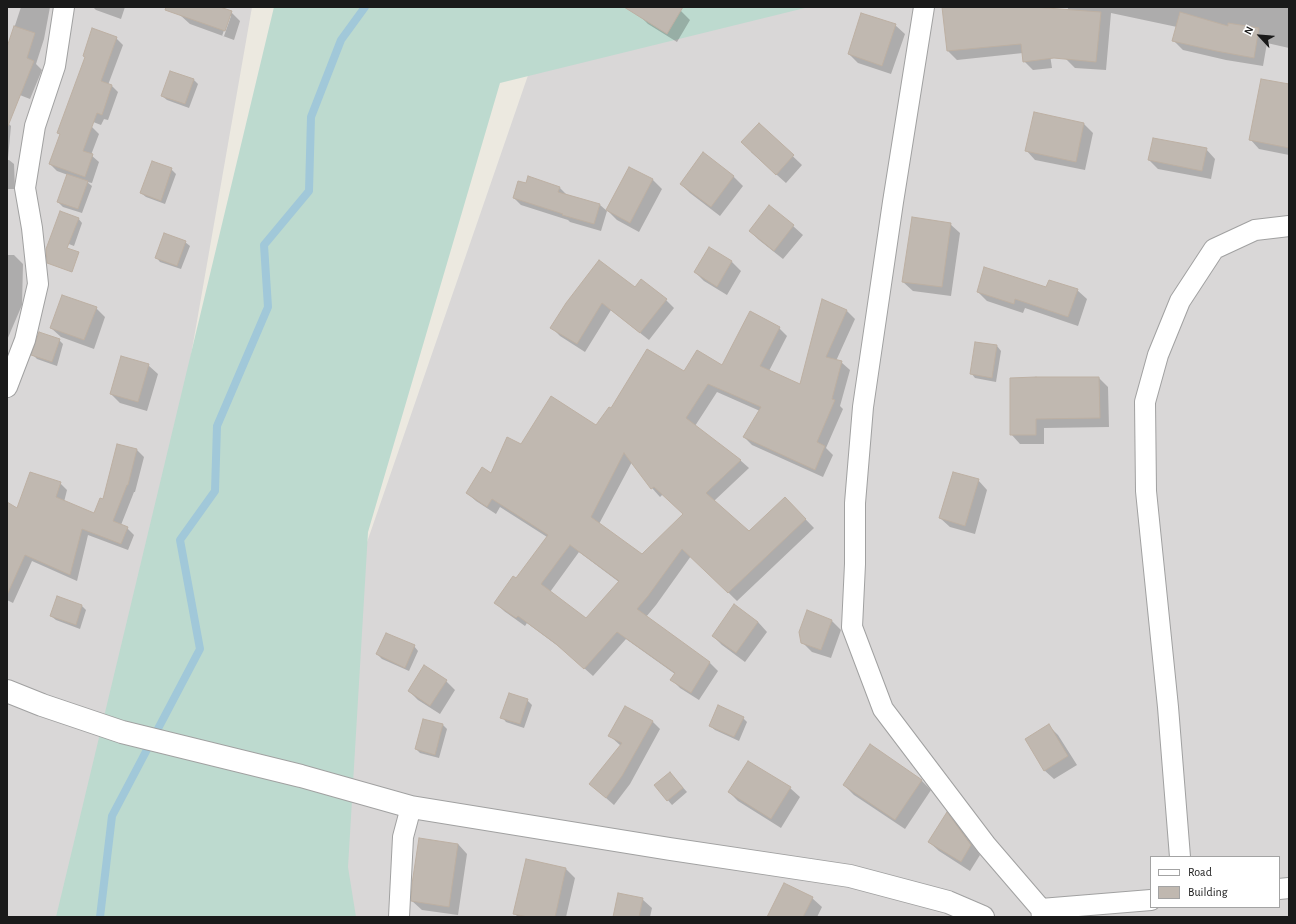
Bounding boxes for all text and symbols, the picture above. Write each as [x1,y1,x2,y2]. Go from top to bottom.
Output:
north arrow [1240,16,1280,56]
text: N [1242,25,1255,36]
legend [1150,856,1280,908]
text: Road [1188,866,1212,878]
text: Building [1188,886,1228,898]

